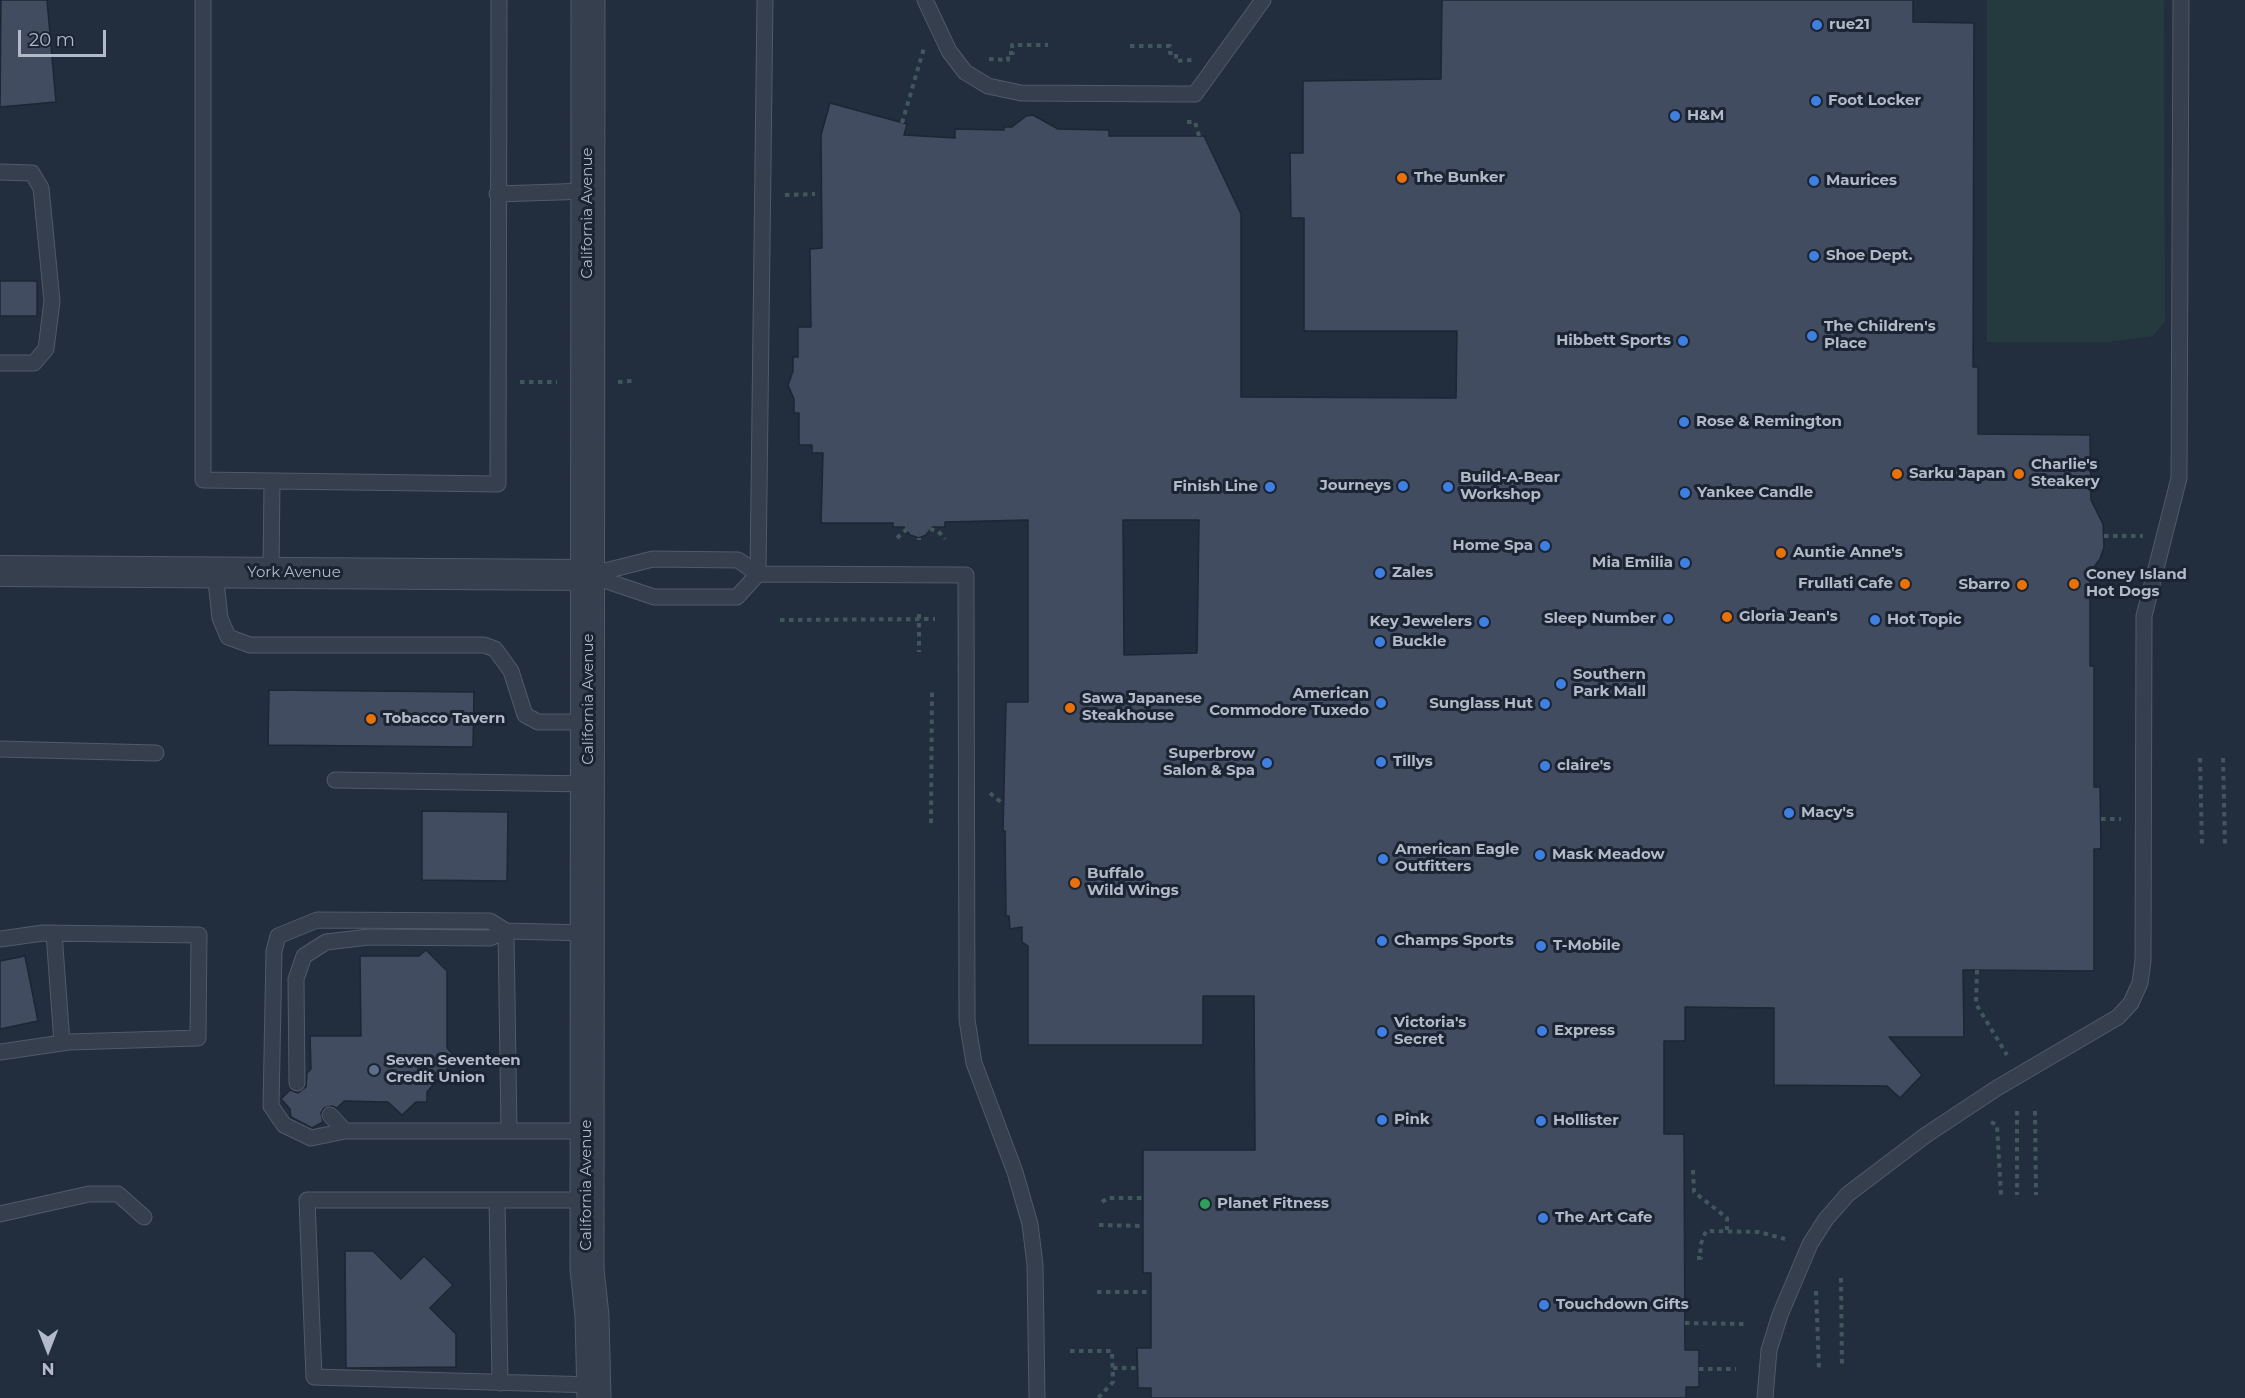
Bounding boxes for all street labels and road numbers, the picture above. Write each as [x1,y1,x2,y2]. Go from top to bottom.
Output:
street label: California Avenue [579,147,597,279]
street label: York Avenue [247,564,341,582]
street label: California Avenue [580,633,598,765]
street label: California Avenue [578,1119,596,1251]

